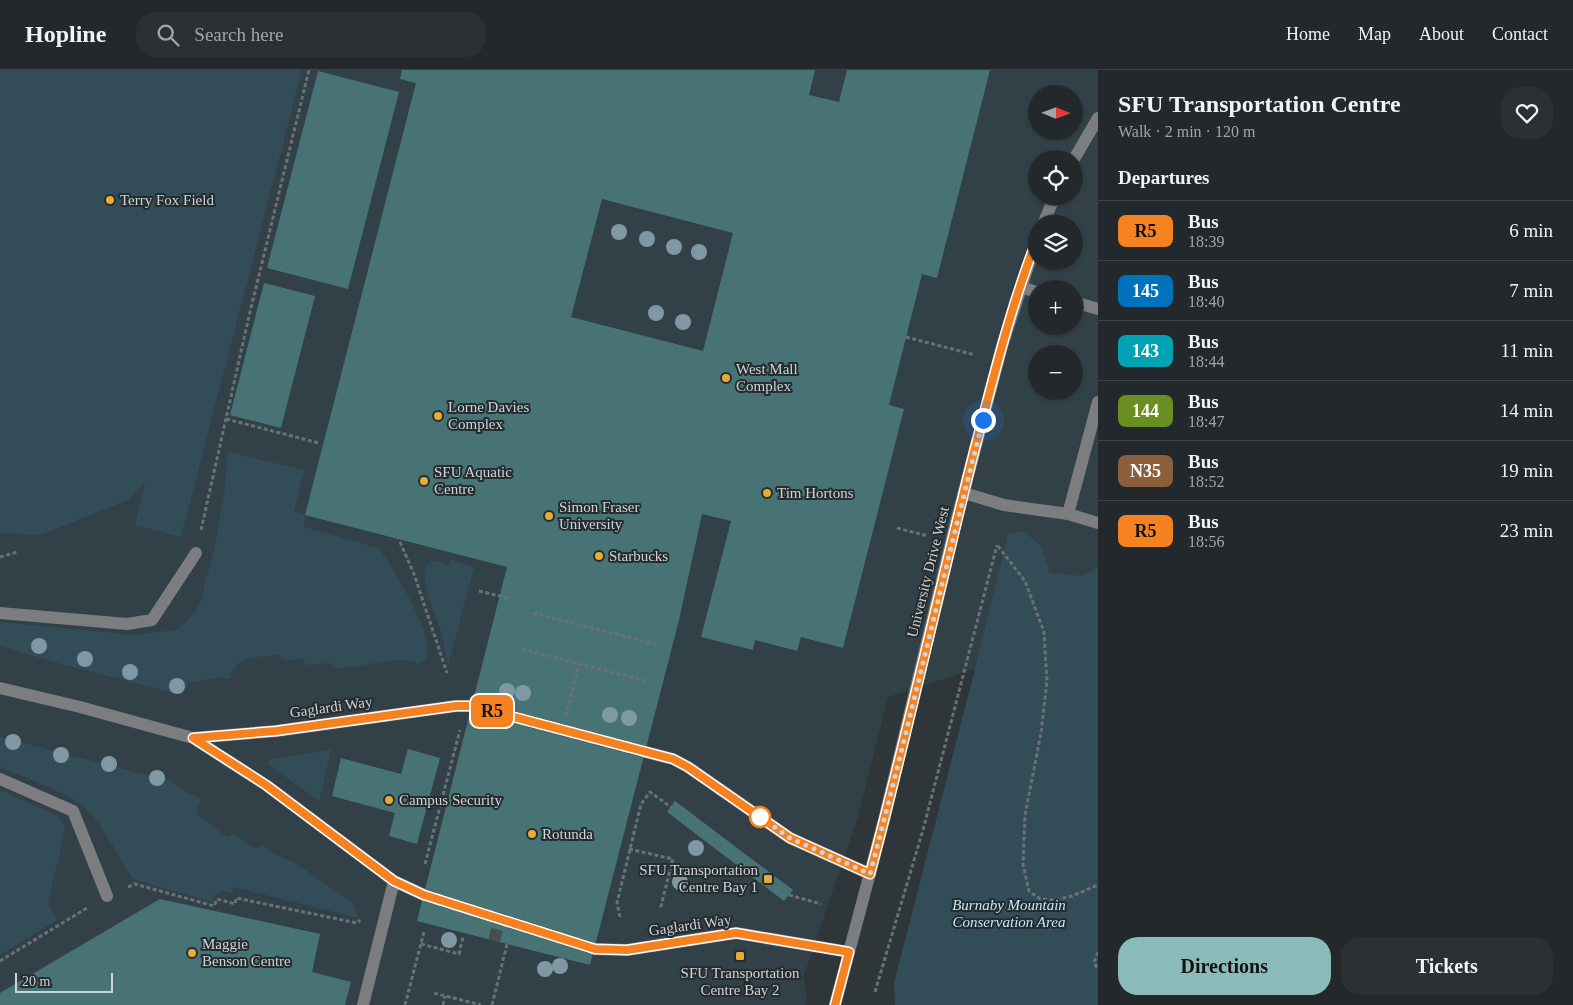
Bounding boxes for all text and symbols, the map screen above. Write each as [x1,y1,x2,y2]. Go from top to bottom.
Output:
search box [136,12,486,57]
text: Hopline [25,21,106,47]
icon: search [154,21,182,49]
text: Search here [194,24,284,45]
text: Home [1286,24,1330,44]
text: Map [1358,24,1391,44]
text: About [1419,24,1464,44]
text: Contact [1492,24,1548,44]
north arrow [1028,85,1082,140]
map controls [1028,85,1083,400]
button: heart [1501,87,1553,139]
text: SFU Transportation Centre [1118,91,1401,117]
text: Walk · 2 min · 120 m [1118,123,1255,140]
button: locate [1028,150,1083,205]
text: Departures [1118,167,1209,188]
place label: Terry Fox Field [120,192,214,208]
marker: Terry Fox Field [104,194,116,206]
text: Bus [1188,211,1219,232]
button: layers [1028,215,1083,270]
text: 6 min [1509,220,1553,241]
text: R5 [1135,221,1157,241]
text: 18:39 [1188,233,1224,250]
text: Bus [1188,271,1219,292]
button: + [1028,280,1083,335]
text: 7 min [1509,280,1553,301]
text: 145 [1132,281,1159,301]
text: 18:40 [1188,293,1224,310]
text: Bus [1188,331,1219,352]
text: 11 min [1500,340,1553,361]
text: 143 [1132,341,1159,361]
button: − [1028,345,1083,400]
text: 18:44 [1188,353,1224,370]
place label: West Mall Complex [736,361,798,394]
marker: West Mall Complex [720,372,732,384]
text: Bus [1188,391,1219,412]
place label: Lorne Davies Complex [448,399,529,432]
text: 14 min [1500,400,1553,421]
text: 144 [1132,401,1159,421]
your location [971,408,996,433]
marker: Lorne Davies Complex [432,410,444,422]
text: 18:47 [1188,413,1224,430]
text: Bus [1188,451,1219,472]
text: 19 min [1500,460,1553,481]
text: N35 [1130,461,1161,481]
place label: SFU Aquatic Centre [434,464,512,497]
text: 18:52 [1188,473,1224,490]
marker: SFU Aquatic Centre [418,475,430,487]
place label: Tim Hortons [777,485,854,501]
marker: Tim Hortons [761,487,773,499]
place label: Simon Fraser University [559,499,639,532]
street label: University Drive West [904,504,952,639]
marker: Simon Fraser University [543,510,555,522]
text: Bus [1188,511,1219,532]
text: 23 min [1500,520,1553,541]
text: R5 [1135,521,1157,541]
text: 18:56 [1188,533,1224,550]
place label: Starbucks [609,548,668,564]
marker: Starbucks [593,550,605,562]
street label: Gaglardi Way [289,693,374,721]
line badge: R5 [470,695,514,727]
text: R5 [481,701,503,721]
place label: Campus Security [399,792,502,808]
marker: Campus Security [383,794,395,806]
unlabelled marker [749,806,771,828]
place label: Rotunda [542,826,593,842]
marker: Rotunda [526,828,538,840]
place label: SFU Transportation Centre Bay 1 [639,862,758,895]
marker: SFU Transportation Centre Bay 1 [762,873,774,885]
park label: Burnaby Mountain Conservation Area [952,897,1066,930]
street label: Gaglardi Way [648,911,733,939]
place label: Maggie Benson Centre [202,936,291,969]
button: Directions [1118,937,1331,995]
button: Tickets [1341,937,1553,995]
marker: Maggie Benson Centre [186,947,198,959]
marker: SFU Transportation Centre Bay 2 [734,950,746,962]
place label: SFU Transportation Centre Bay 2 [681,965,800,998]
scale bar [15,970,112,993]
text: 20 m [22,974,50,989]

